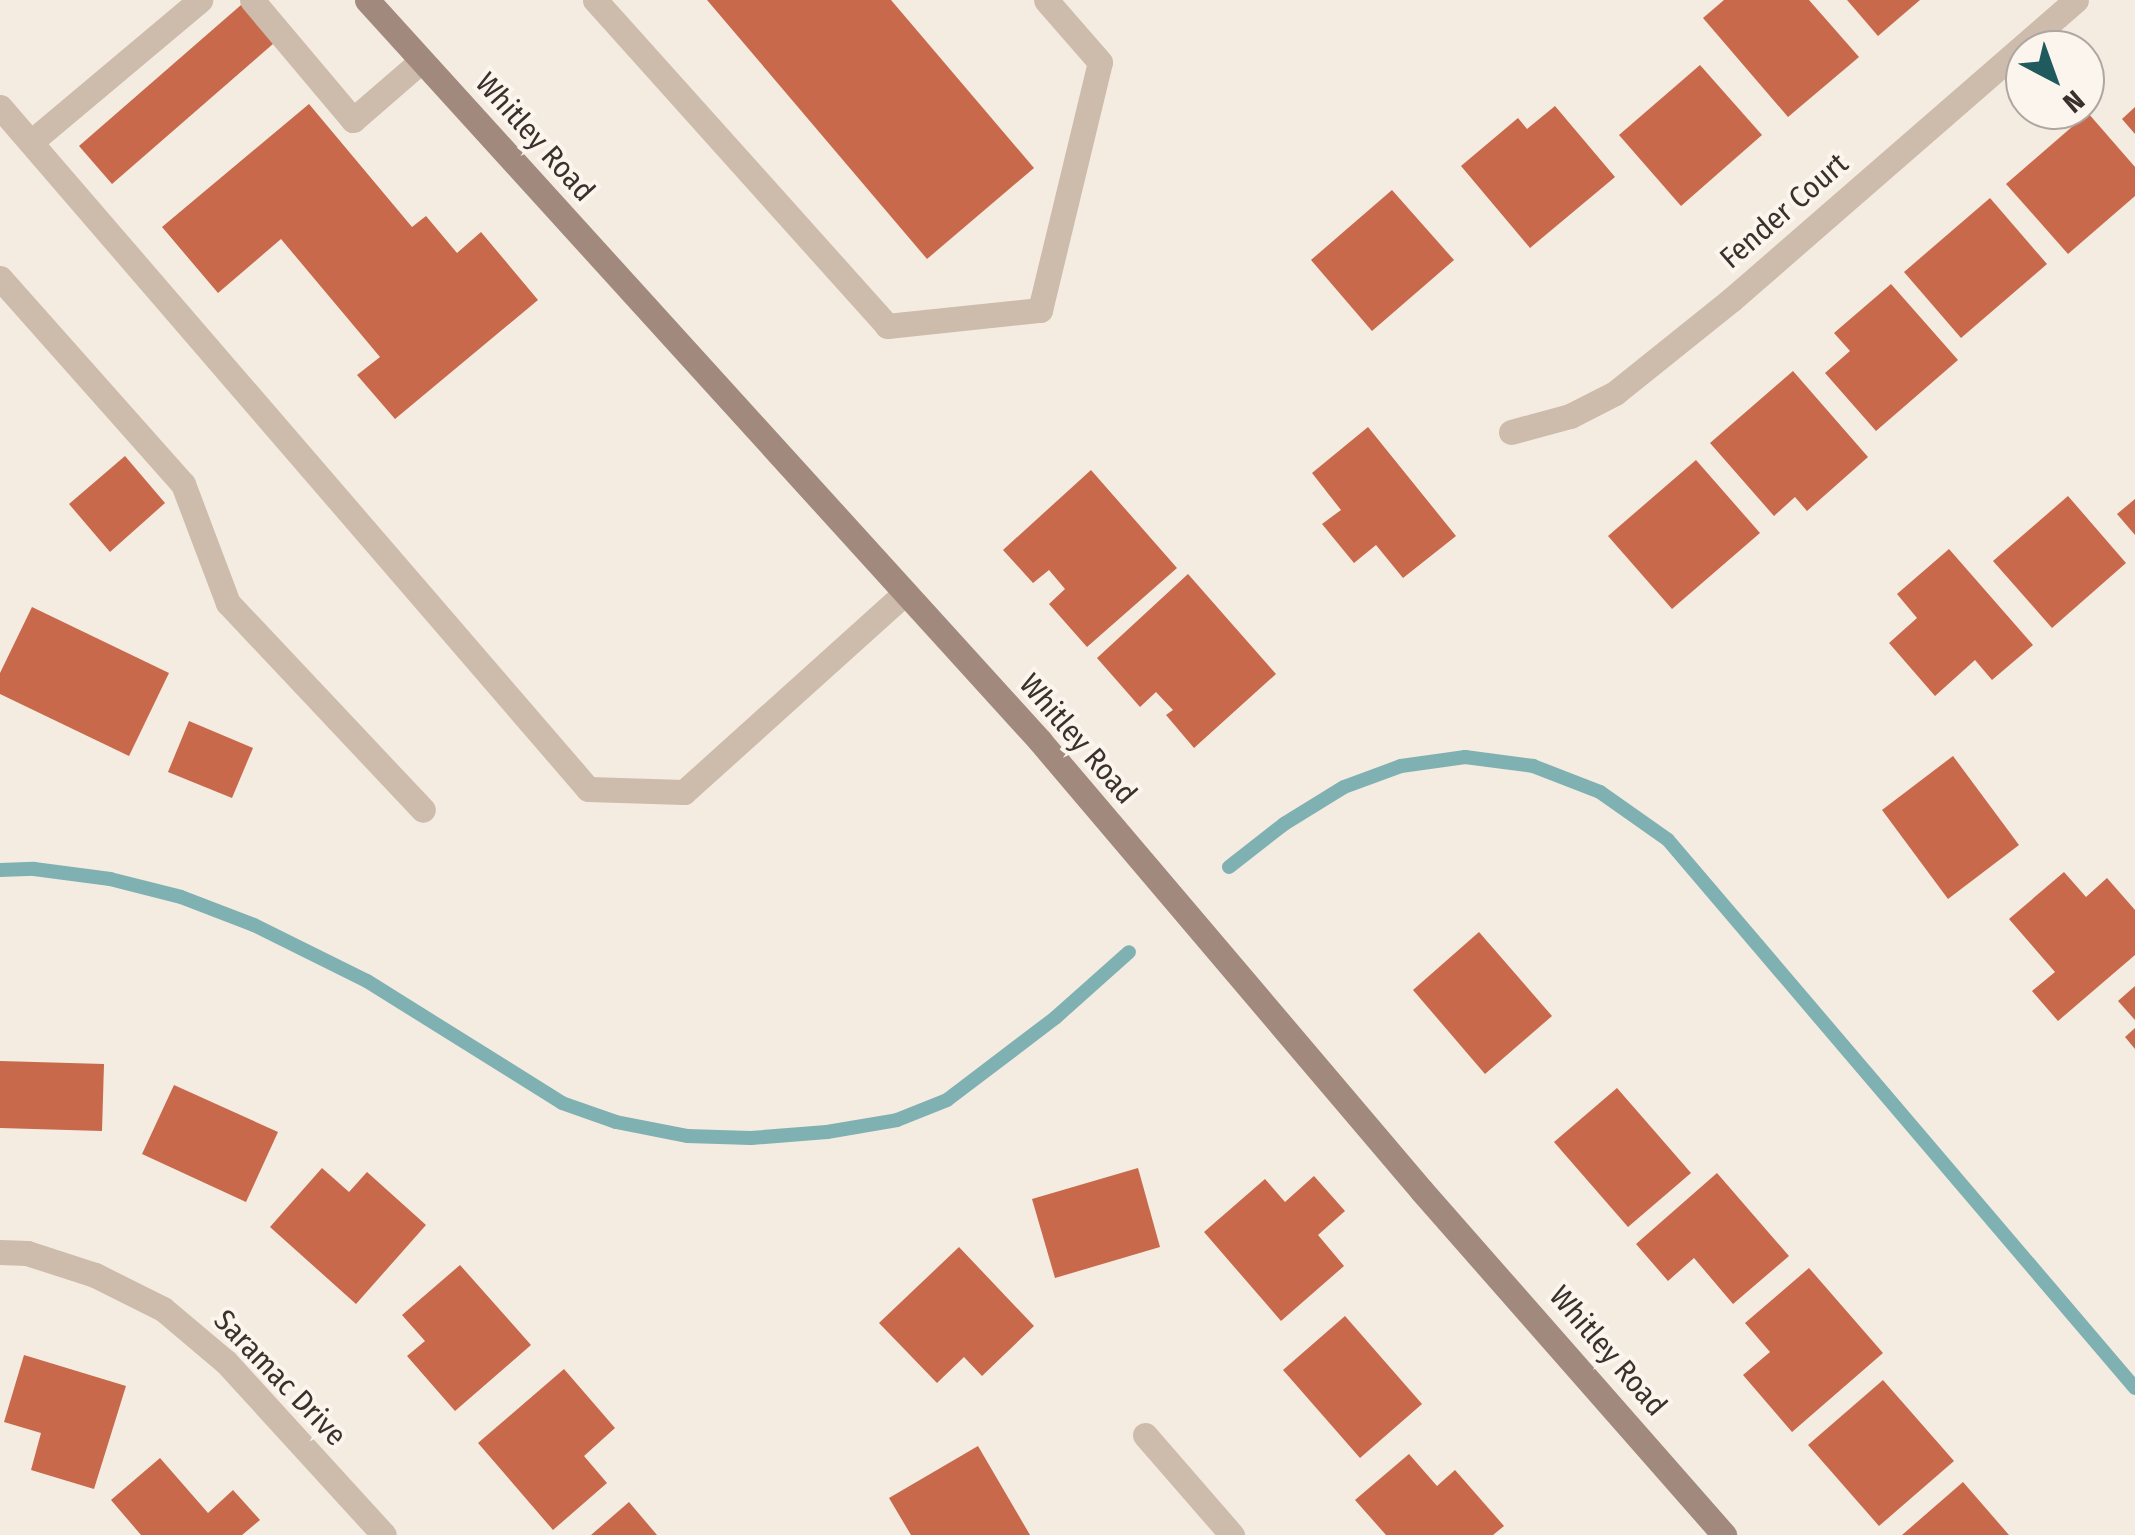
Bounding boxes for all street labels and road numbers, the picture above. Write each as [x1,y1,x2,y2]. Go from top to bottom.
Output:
street label: Whitley Road [468,65,602,209]
street label: Fender Court [1713,146,1855,276]
street label: Whitley Road [1012,667,1144,811]
street label: Whitley Road [1542,1279,1674,1423]
street label: Saramac Drive [206,1303,354,1453]

